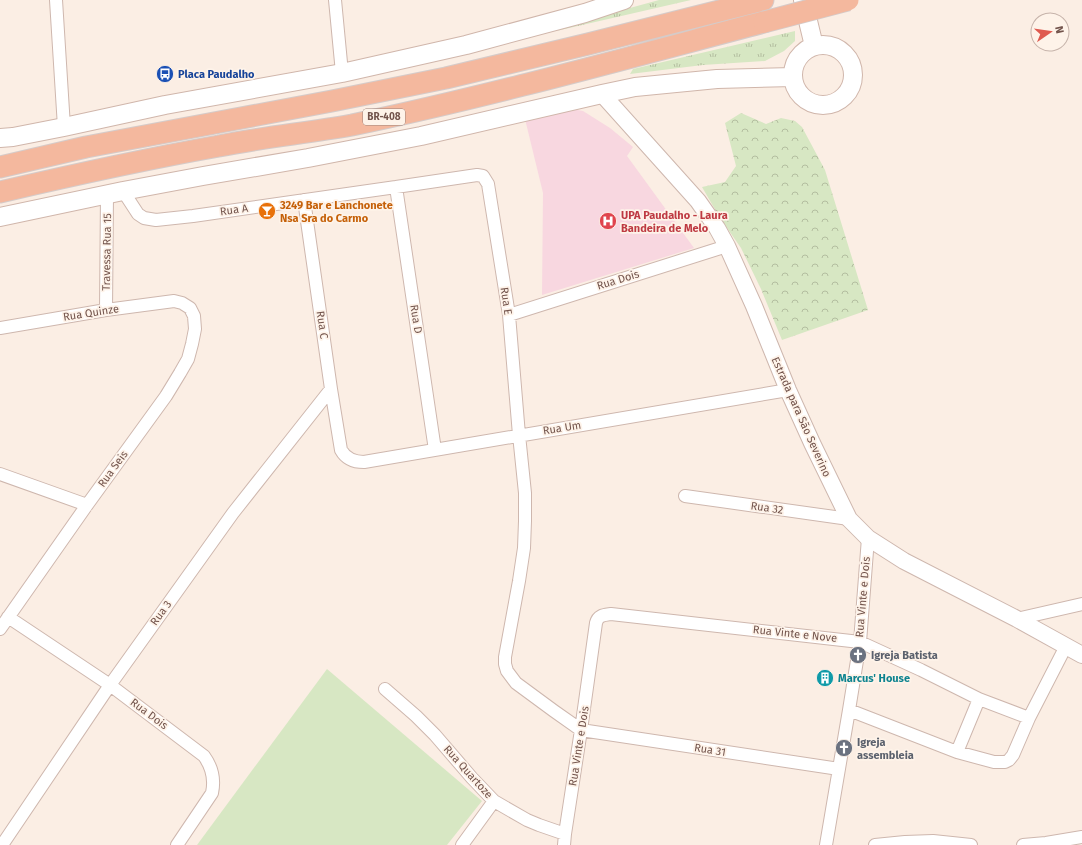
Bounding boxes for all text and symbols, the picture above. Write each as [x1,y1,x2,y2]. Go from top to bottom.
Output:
north arrow [1030,12,1070,52]
text: N [1052,25,1066,35]
bus stop icon: Placa Paudalho [155,64,175,84]
place label: Placa Paudalho [178,68,255,81]
road number: BR-408 [363,109,405,125]
place label: 3249 Bar e Lanchonete Nsa Sra do Carmo [279,199,393,225]
bar icon: 3249 Bar e Lanchonete Nsa Sra do Carmo [257,201,277,221]
street label: Rua A [219,202,250,218]
place label: UPA Paudalho - Laura Bandeira de Melo [621,209,728,235]
hospital icon: UPA Paudalho - Laura Bandeira de Melo [598,211,618,231]
street label: Travessa Rua 15 [100,213,114,291]
street label: Rua Dois [595,267,641,293]
street label: Rua E [498,286,514,316]
street label: Rua Quinze [62,302,120,324]
street label: Rua D [407,304,425,334]
street label: Rua C [314,310,330,340]
street label: Estrada para São Severino [769,355,833,479]
street label: Rua Um [542,419,582,437]
street label: Rua Seis [95,448,131,490]
street label: Rua 32 [750,499,784,517]
street label: Rua Vinte e Dois [853,556,873,638]
street label: Rua 3 [148,598,174,628]
street label: Rua Vinte e Nove [752,623,838,645]
church icon: Igreja Batista [848,645,868,665]
place label: Igreja Batista [871,649,938,662]
building icon: Marcus' House [815,668,835,688]
place label: Marcus' House [838,672,910,685]
street label: Rua Dois [128,696,170,732]
street label: Rua Vinte e Dois [566,705,592,787]
place label: Igreja assembleia [857,736,914,762]
church icon: Igreja assembleia [834,738,854,758]
street label: Rua 31 [693,741,727,759]
street label: Rua Quartoze [441,743,495,801]

